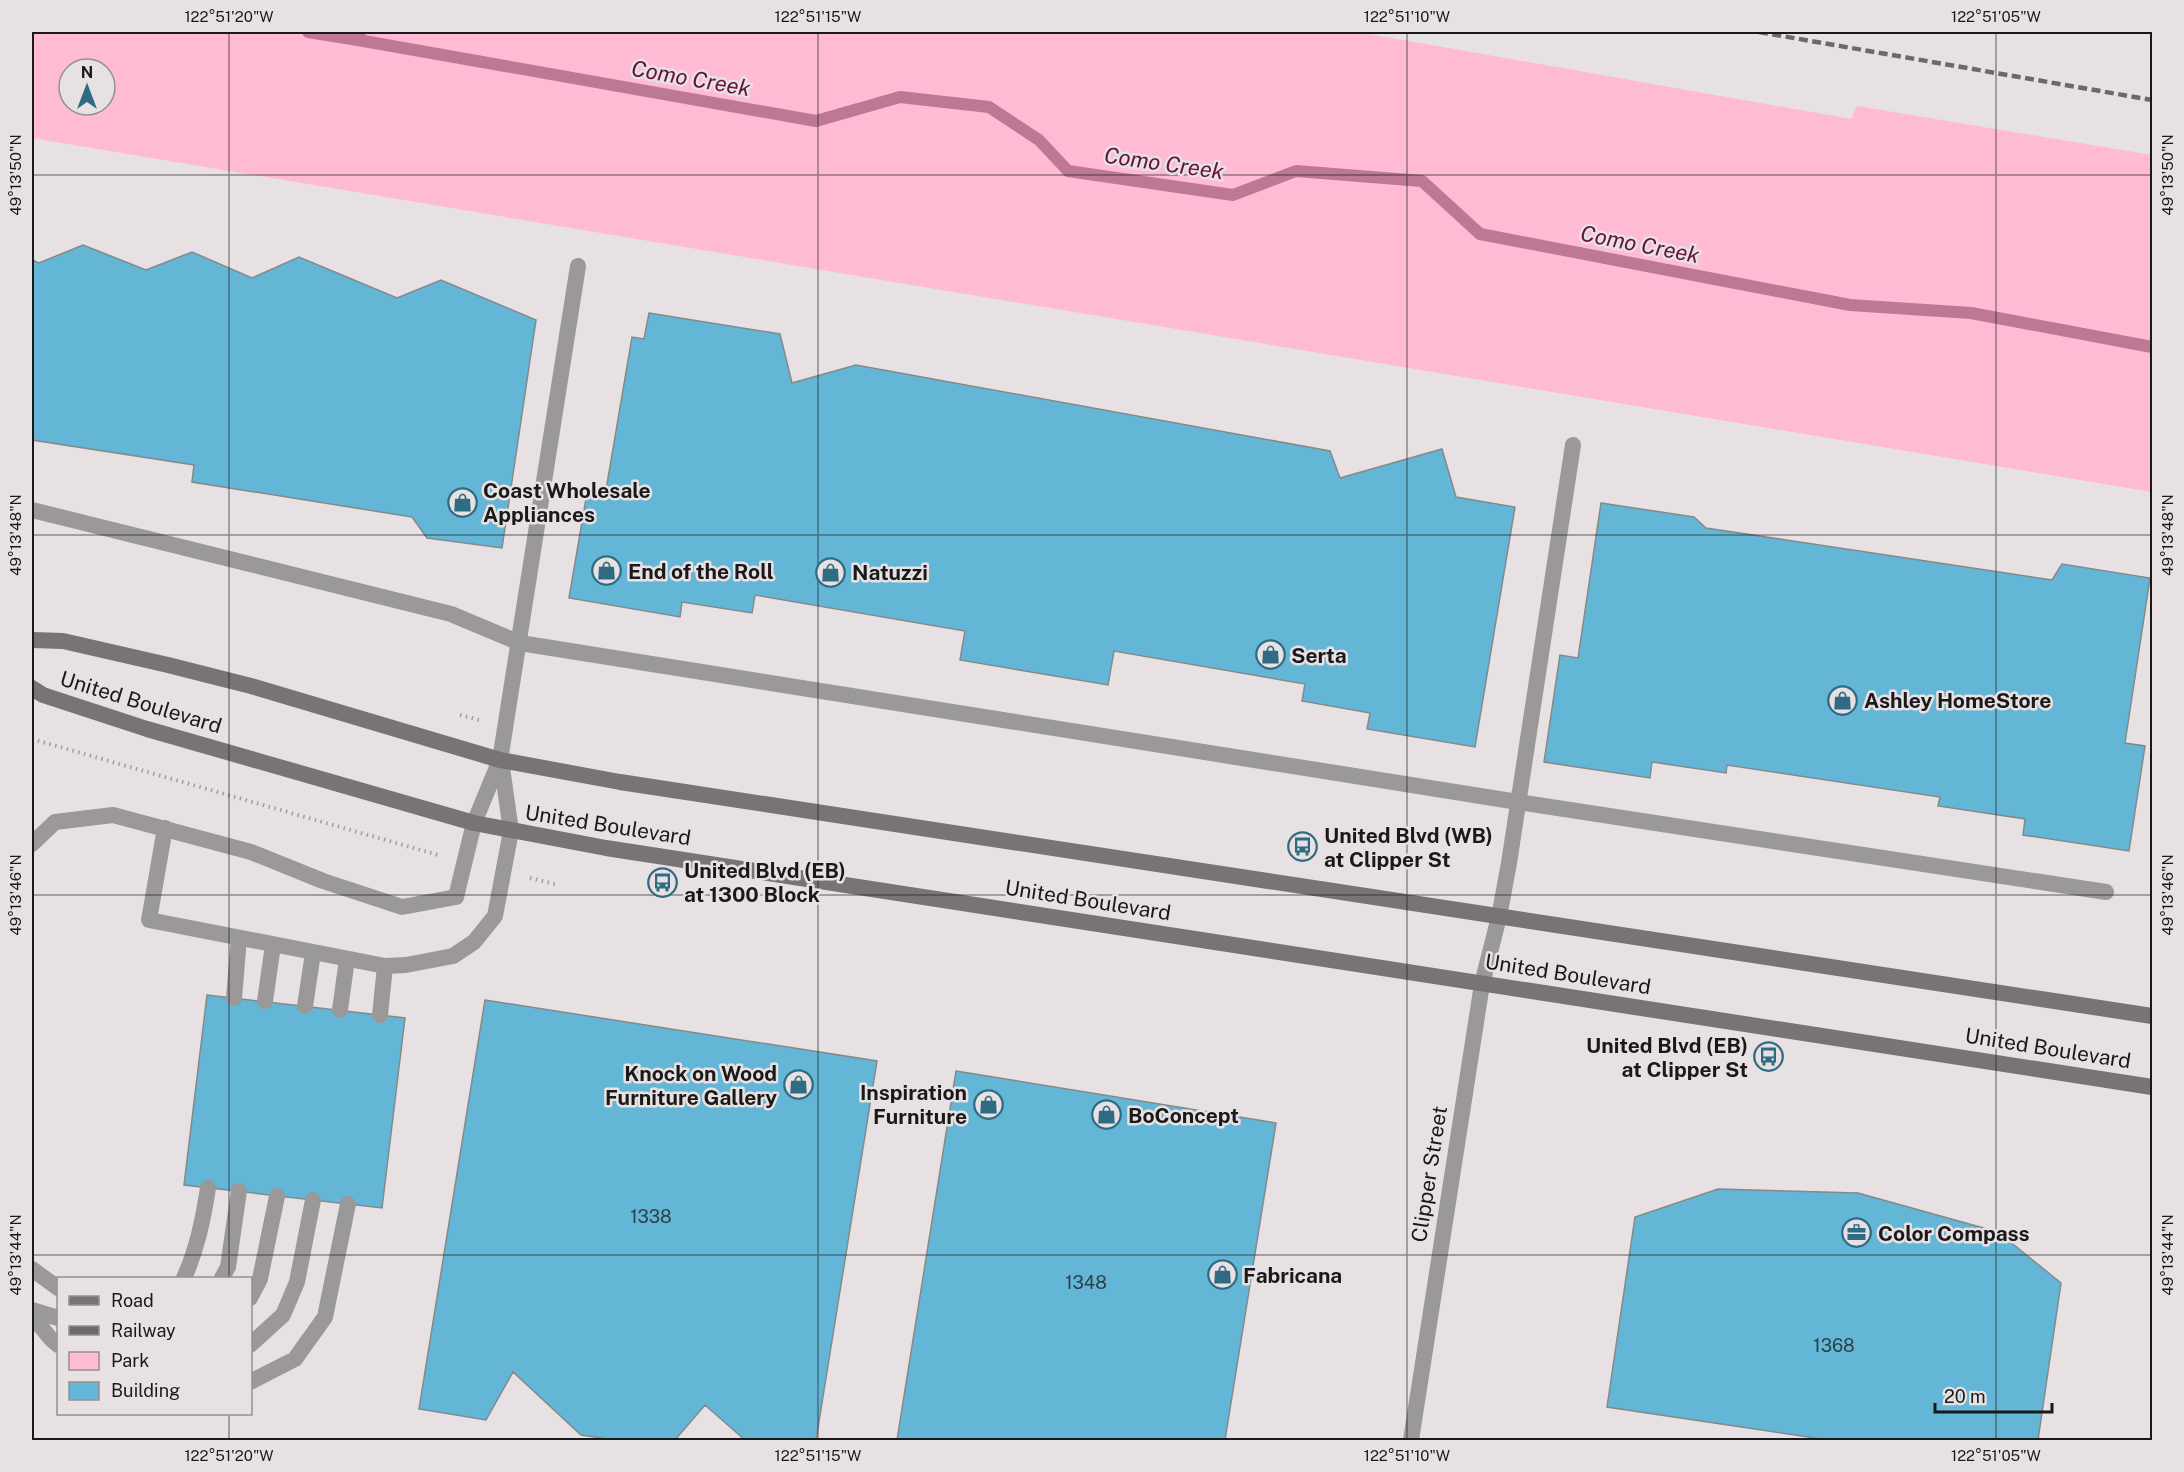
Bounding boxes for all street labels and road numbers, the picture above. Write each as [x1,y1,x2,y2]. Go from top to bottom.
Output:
street label: United Boulevard [57,666,225,738]
street label: United Boulevard [523,800,693,850]
street label: United Boulevard [1003,875,1173,925]
street label: United Boulevard [1483,949,1653,999]
street label: United Boulevard [1963,1023,2133,1073]
street label: Clipper Street [1406,1104,1452,1244]

